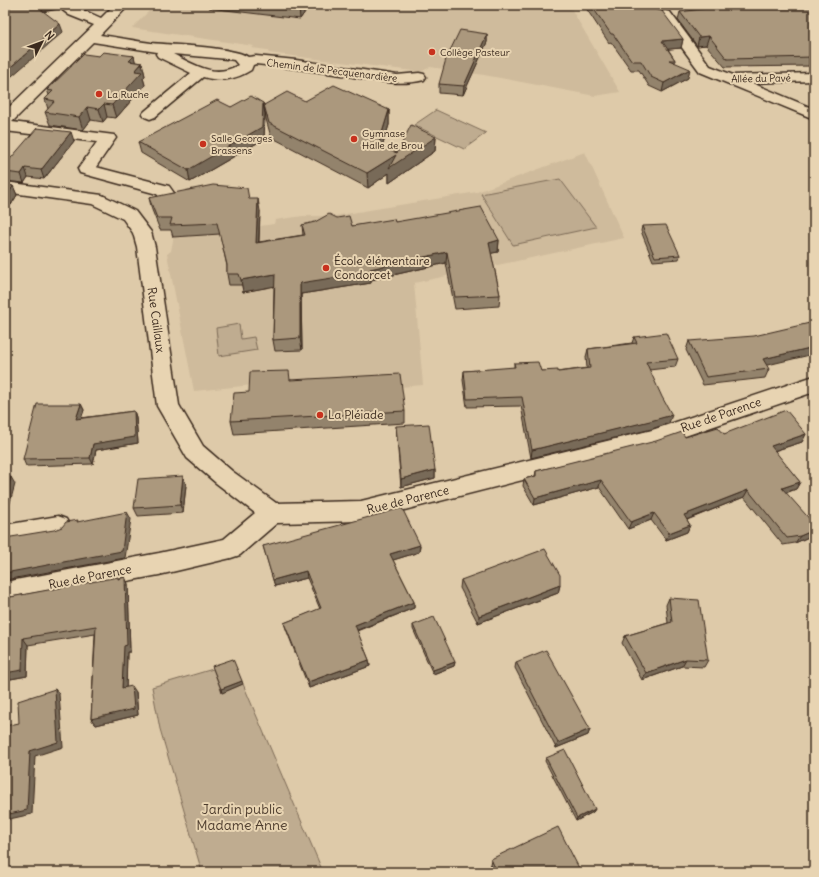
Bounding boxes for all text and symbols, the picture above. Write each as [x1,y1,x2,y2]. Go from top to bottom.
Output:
north arrow [22,22,62,62]
text: N [42,28,57,43]
place label: Collège Pasteur [440,46,510,59]
marker: Collège Pasteur [427,47,437,57]
street label: Chemin de la Pecquenardière [266,56,398,85]
street label: Allée du Pavé [731,71,791,86]
place label: La Ruche [107,88,149,101]
marker: La Ruche [94,89,104,99]
place label: Gymnase Halle de Brou [362,127,423,152]
place label: Salle Georges Brassens [211,132,273,157]
marker: Gymnase Halle de Brou [349,134,359,144]
marker: Salle Georges Brassens [198,139,208,149]
place label: École élémentaire Condorcet [334,253,430,282]
marker: École élémentaire Condorcet [321,263,331,273]
street label: Rue Caillaux [144,286,169,354]
street label: Rue de Parence [679,394,763,435]
place label: La Pléiade [328,407,383,422]
marker: La Pléiade [315,410,325,420]
street label: Rue de Parence [365,482,451,517]
street label: Rue de Parence [47,561,133,592]
park label: Jardin public Madame Anne [196,800,288,834]

